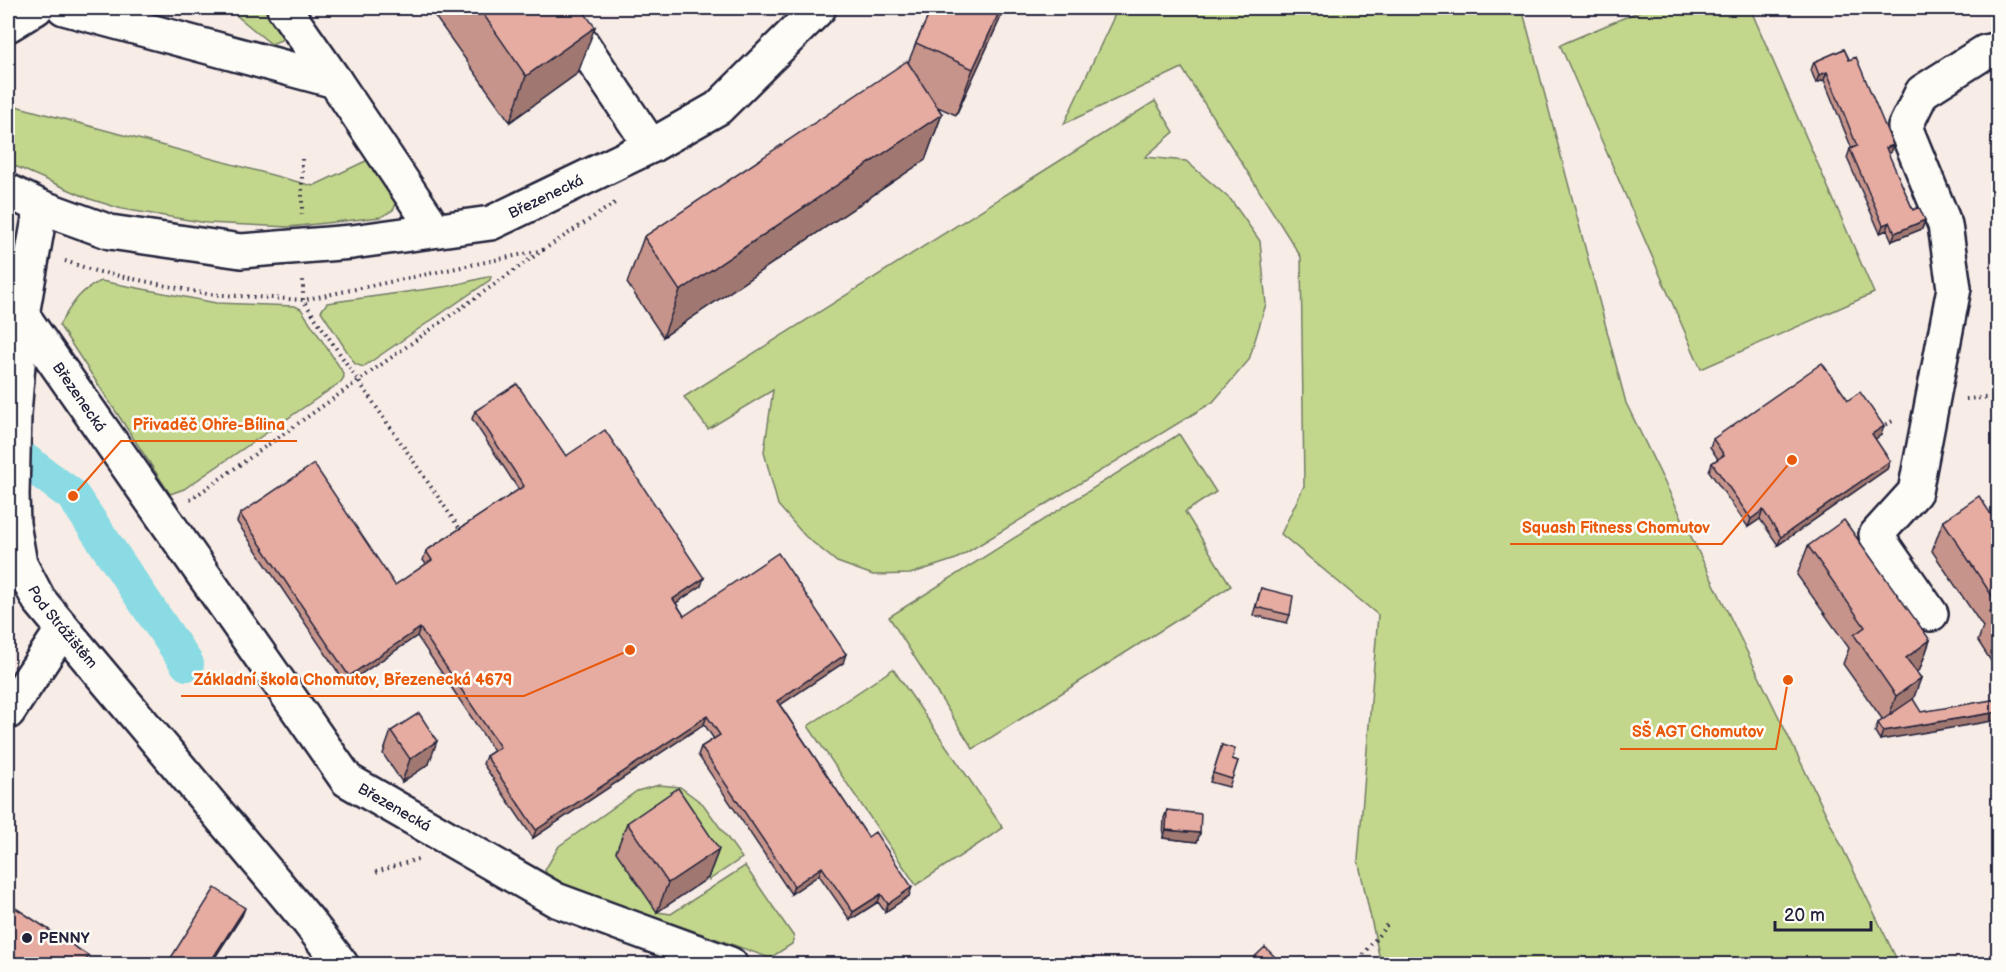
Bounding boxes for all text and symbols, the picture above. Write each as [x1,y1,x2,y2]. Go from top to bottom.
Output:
street label: Březenecká [505,170,586,223]
street label: Březenecká [48,358,110,436]
callout: Přivaděč Ohře-Bílina [121,407,297,441]
text: Přivaděč Ohře-Bílina [133,416,285,435]
callout: Squash Fitness Chomutov [1510,510,1722,544]
text: Squash Fitness Chomutov [1522,519,1710,538]
street label: Pod Strážištěm [24,582,102,672]
callout: Základní škola Chomutov, Březenecká 4679 [181,662,524,696]
text: Základní škola Chomutov, Březenecká 4679 [194,671,512,690]
callout: SŠ AGT Chomutov [1620,715,1776,749]
text: SŠ AGT Chomutov [1632,720,1764,742]
street label: Březenecká [355,779,434,836]
scale bar [1775,894,1871,932]
text: 20 m [1784,905,1825,926]
place label: PENNY [39,929,90,948]
marker: PENNY [20,931,34,945]

